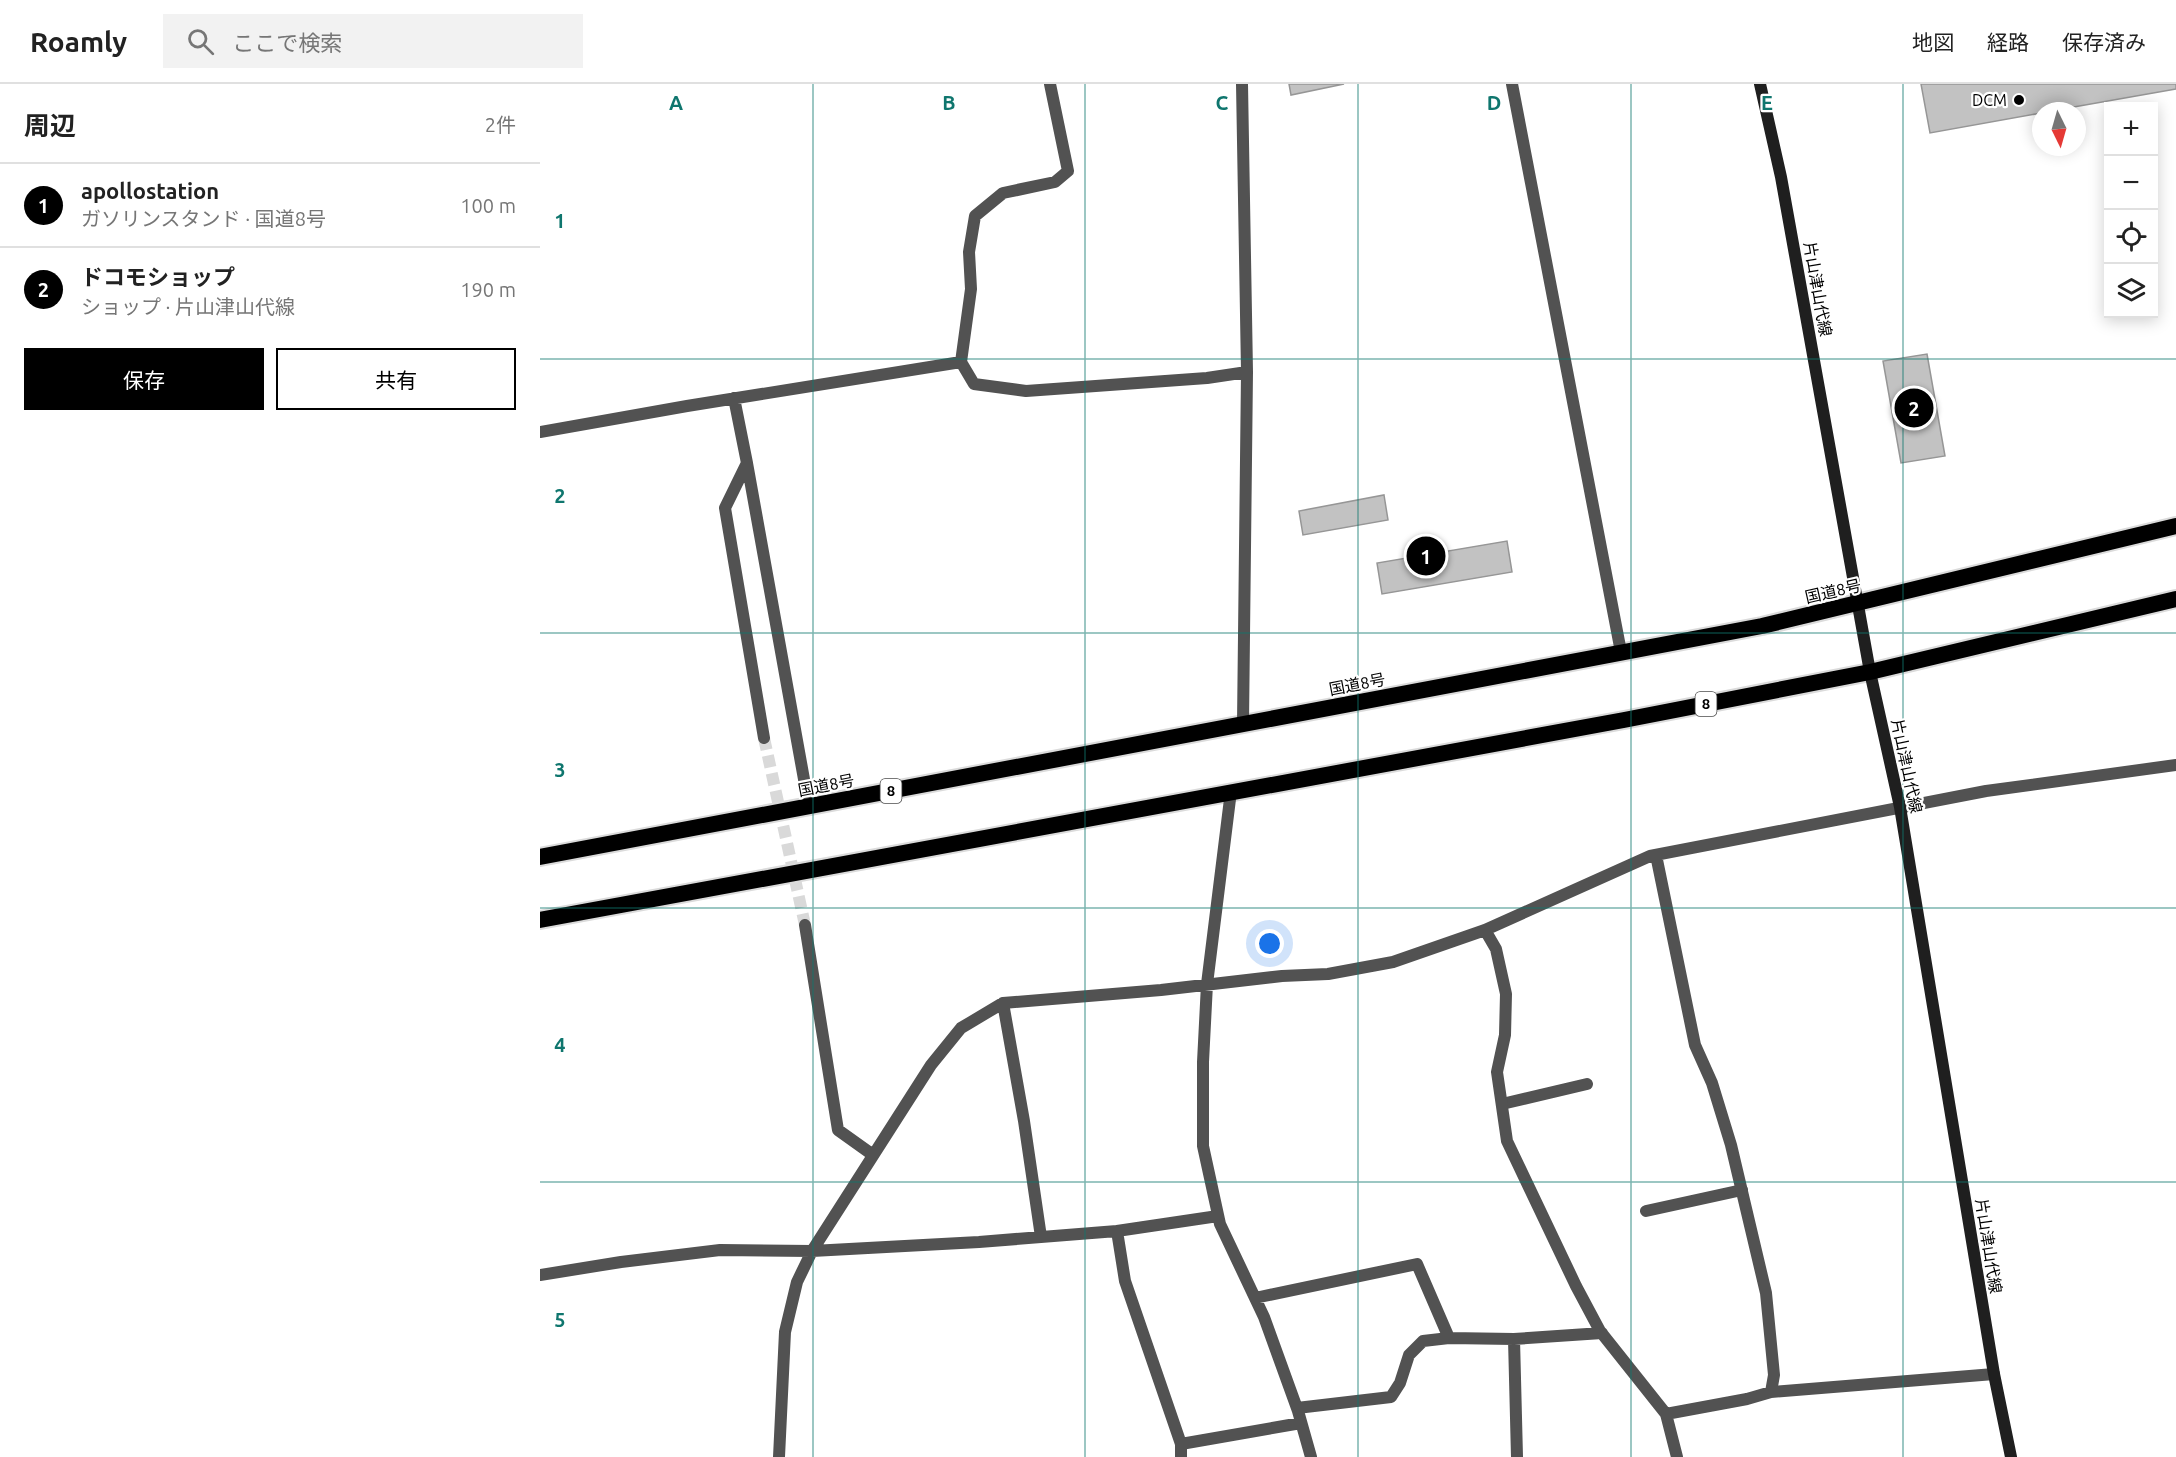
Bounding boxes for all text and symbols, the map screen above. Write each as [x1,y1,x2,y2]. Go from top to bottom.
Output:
search box [163,14,583,68]
icon: search [184,25,217,58]
text: Roamly [30,26,127,57]
text: ここで検索 [232,30,342,55]
text: 地図 [1912,30,1954,54]
text: 経路 [1987,30,2029,54]
text: 保存済み [2062,30,2146,54]
text: A [669,91,683,114]
text: B [942,91,956,114]
text: C [1216,91,1229,114]
text: D [1487,91,1501,114]
text: E [1761,91,1773,114]
place label: DCM [1972,91,2007,109]
marker: DCM [2012,93,2026,107]
north arrow [2032,102,2086,156]
map controls [2104,102,2158,318]
button: + [2104,102,2158,156]
text: 周辺 [24,111,76,140]
text: 2件 [485,113,516,136]
button: − [2104,156,2158,210]
text: apollostation [81,178,219,203]
text: 1 [38,194,49,217]
text: 100 m [460,194,516,217]
text: ガソリンスタンド · 国道8号 [81,207,326,230]
text: 1 [554,209,566,232]
button: locate [2104,210,2158,264]
street label: 片山津山代線 [1801,240,1835,338]
text: ドコモショップ [81,264,235,289]
button: layers [2104,264,2158,318]
text: 2 [38,278,49,301]
text: 190 m [460,278,516,301]
text: ショップ · 片山津山代線 [81,295,295,318]
button: 保存 [24,348,264,410]
button: 共有 [276,348,516,410]
pin: 2 [1894,386,1934,430]
text: 2 [554,484,566,507]
pin: 1 [1406,534,1446,578]
street label: 国道8号 [1803,576,1863,606]
street label: 国道8号 [1327,670,1387,698]
road number: 8 [1696,692,1716,716]
street label: 片山津山代線 [1888,717,1926,815]
text: 3 [554,758,566,781]
street label: 国道8号 [796,771,856,799]
road number: 8 [880,779,902,803]
your location [1255,929,1284,958]
text: 4 [554,1033,566,1056]
street label: 片山津山代線 [1973,1197,2005,1295]
text: 5 [554,1308,566,1331]

